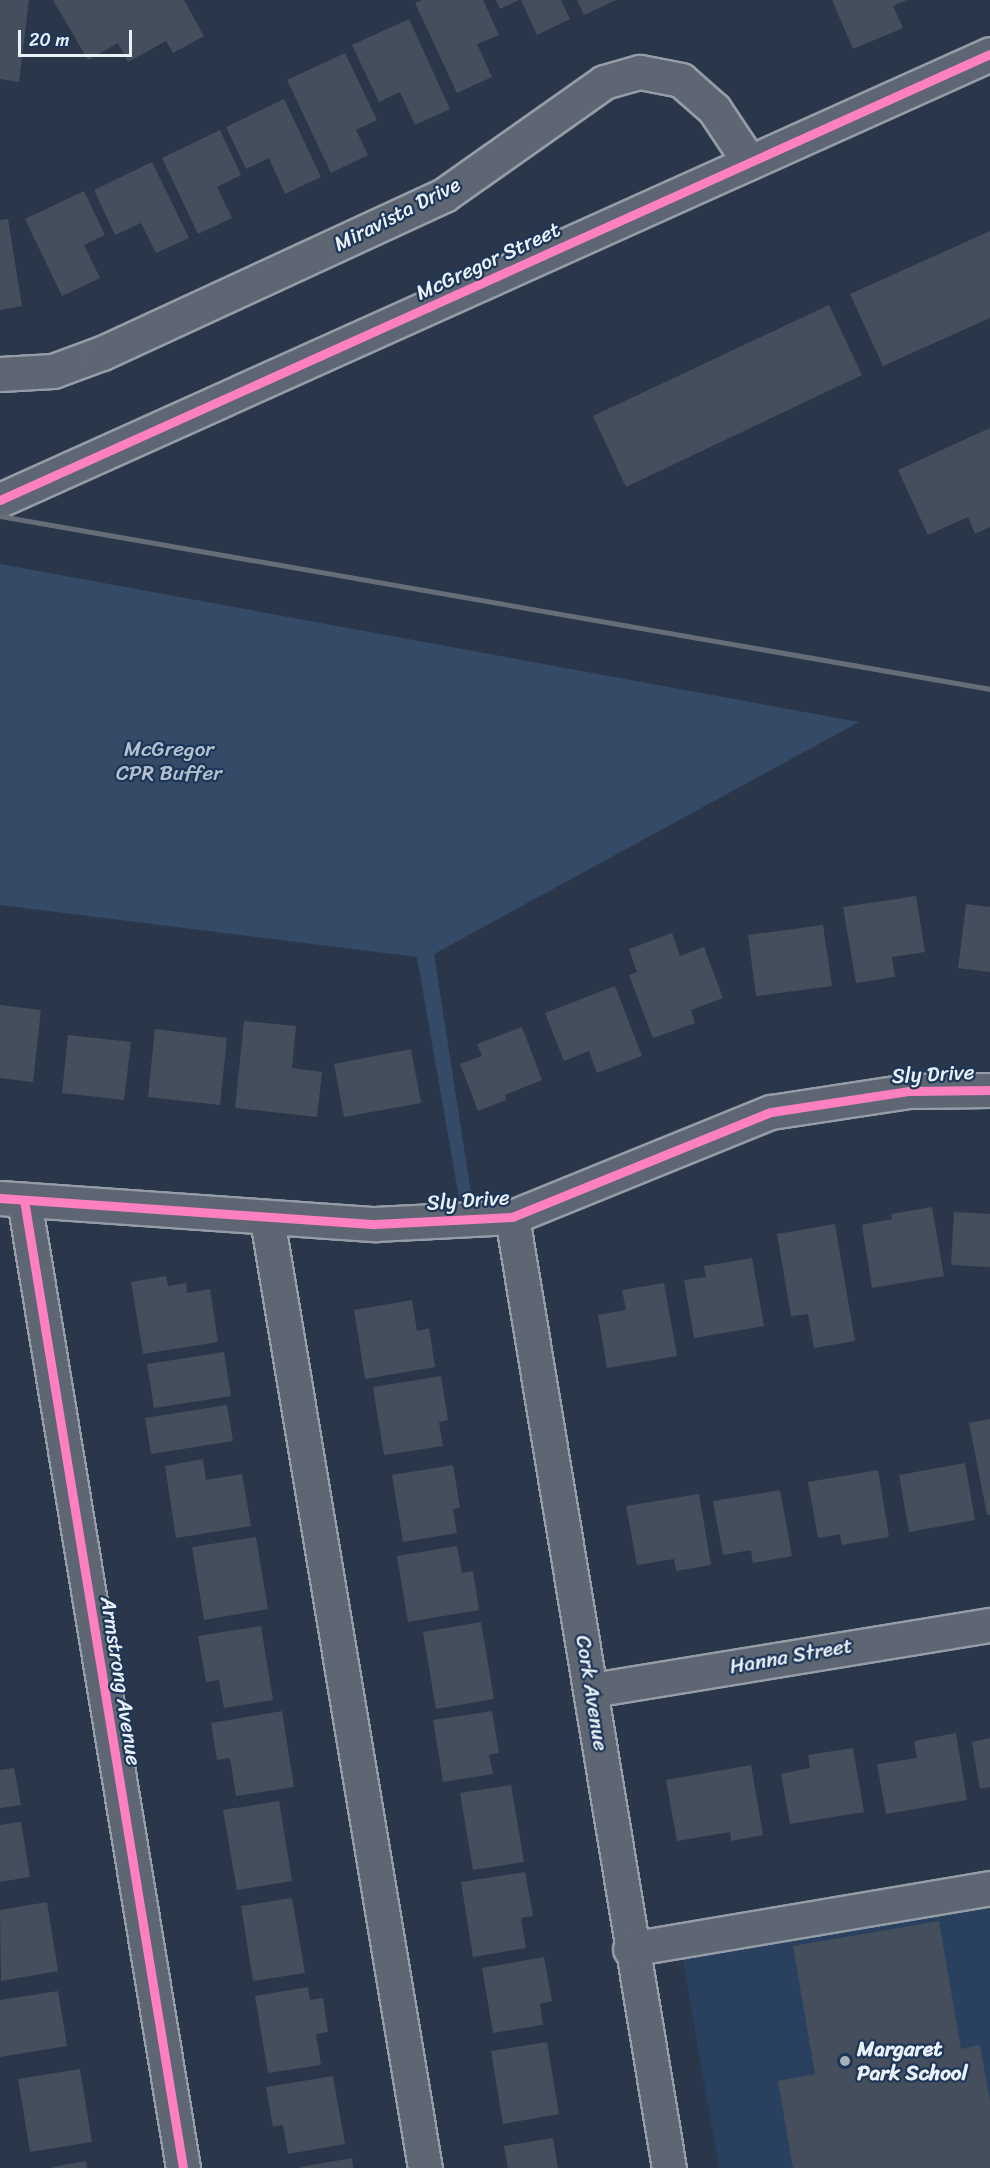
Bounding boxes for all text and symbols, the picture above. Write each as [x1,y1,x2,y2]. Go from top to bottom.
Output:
scale bar [21,18,135,56]
text: 20 m [29,24,69,56]
street label: Miravista Drive [329,171,465,257]
street label: McGregor Street [412,217,564,305]
park label: McGregor CPR Buffer [116,736,222,786]
street label: Sly Drive [891,1059,975,1089]
street label: Sly Drive [426,1185,510,1215]
street label: Armstrong Avenue [95,1595,147,1767]
street label: Hanna Street [727,1633,855,1679]
street label: Cork Avenue [570,1634,614,1752]
place label: Margaret Park School [857,2036,968,2086]
marker: Margaret Park School [838,2054,852,2068]

